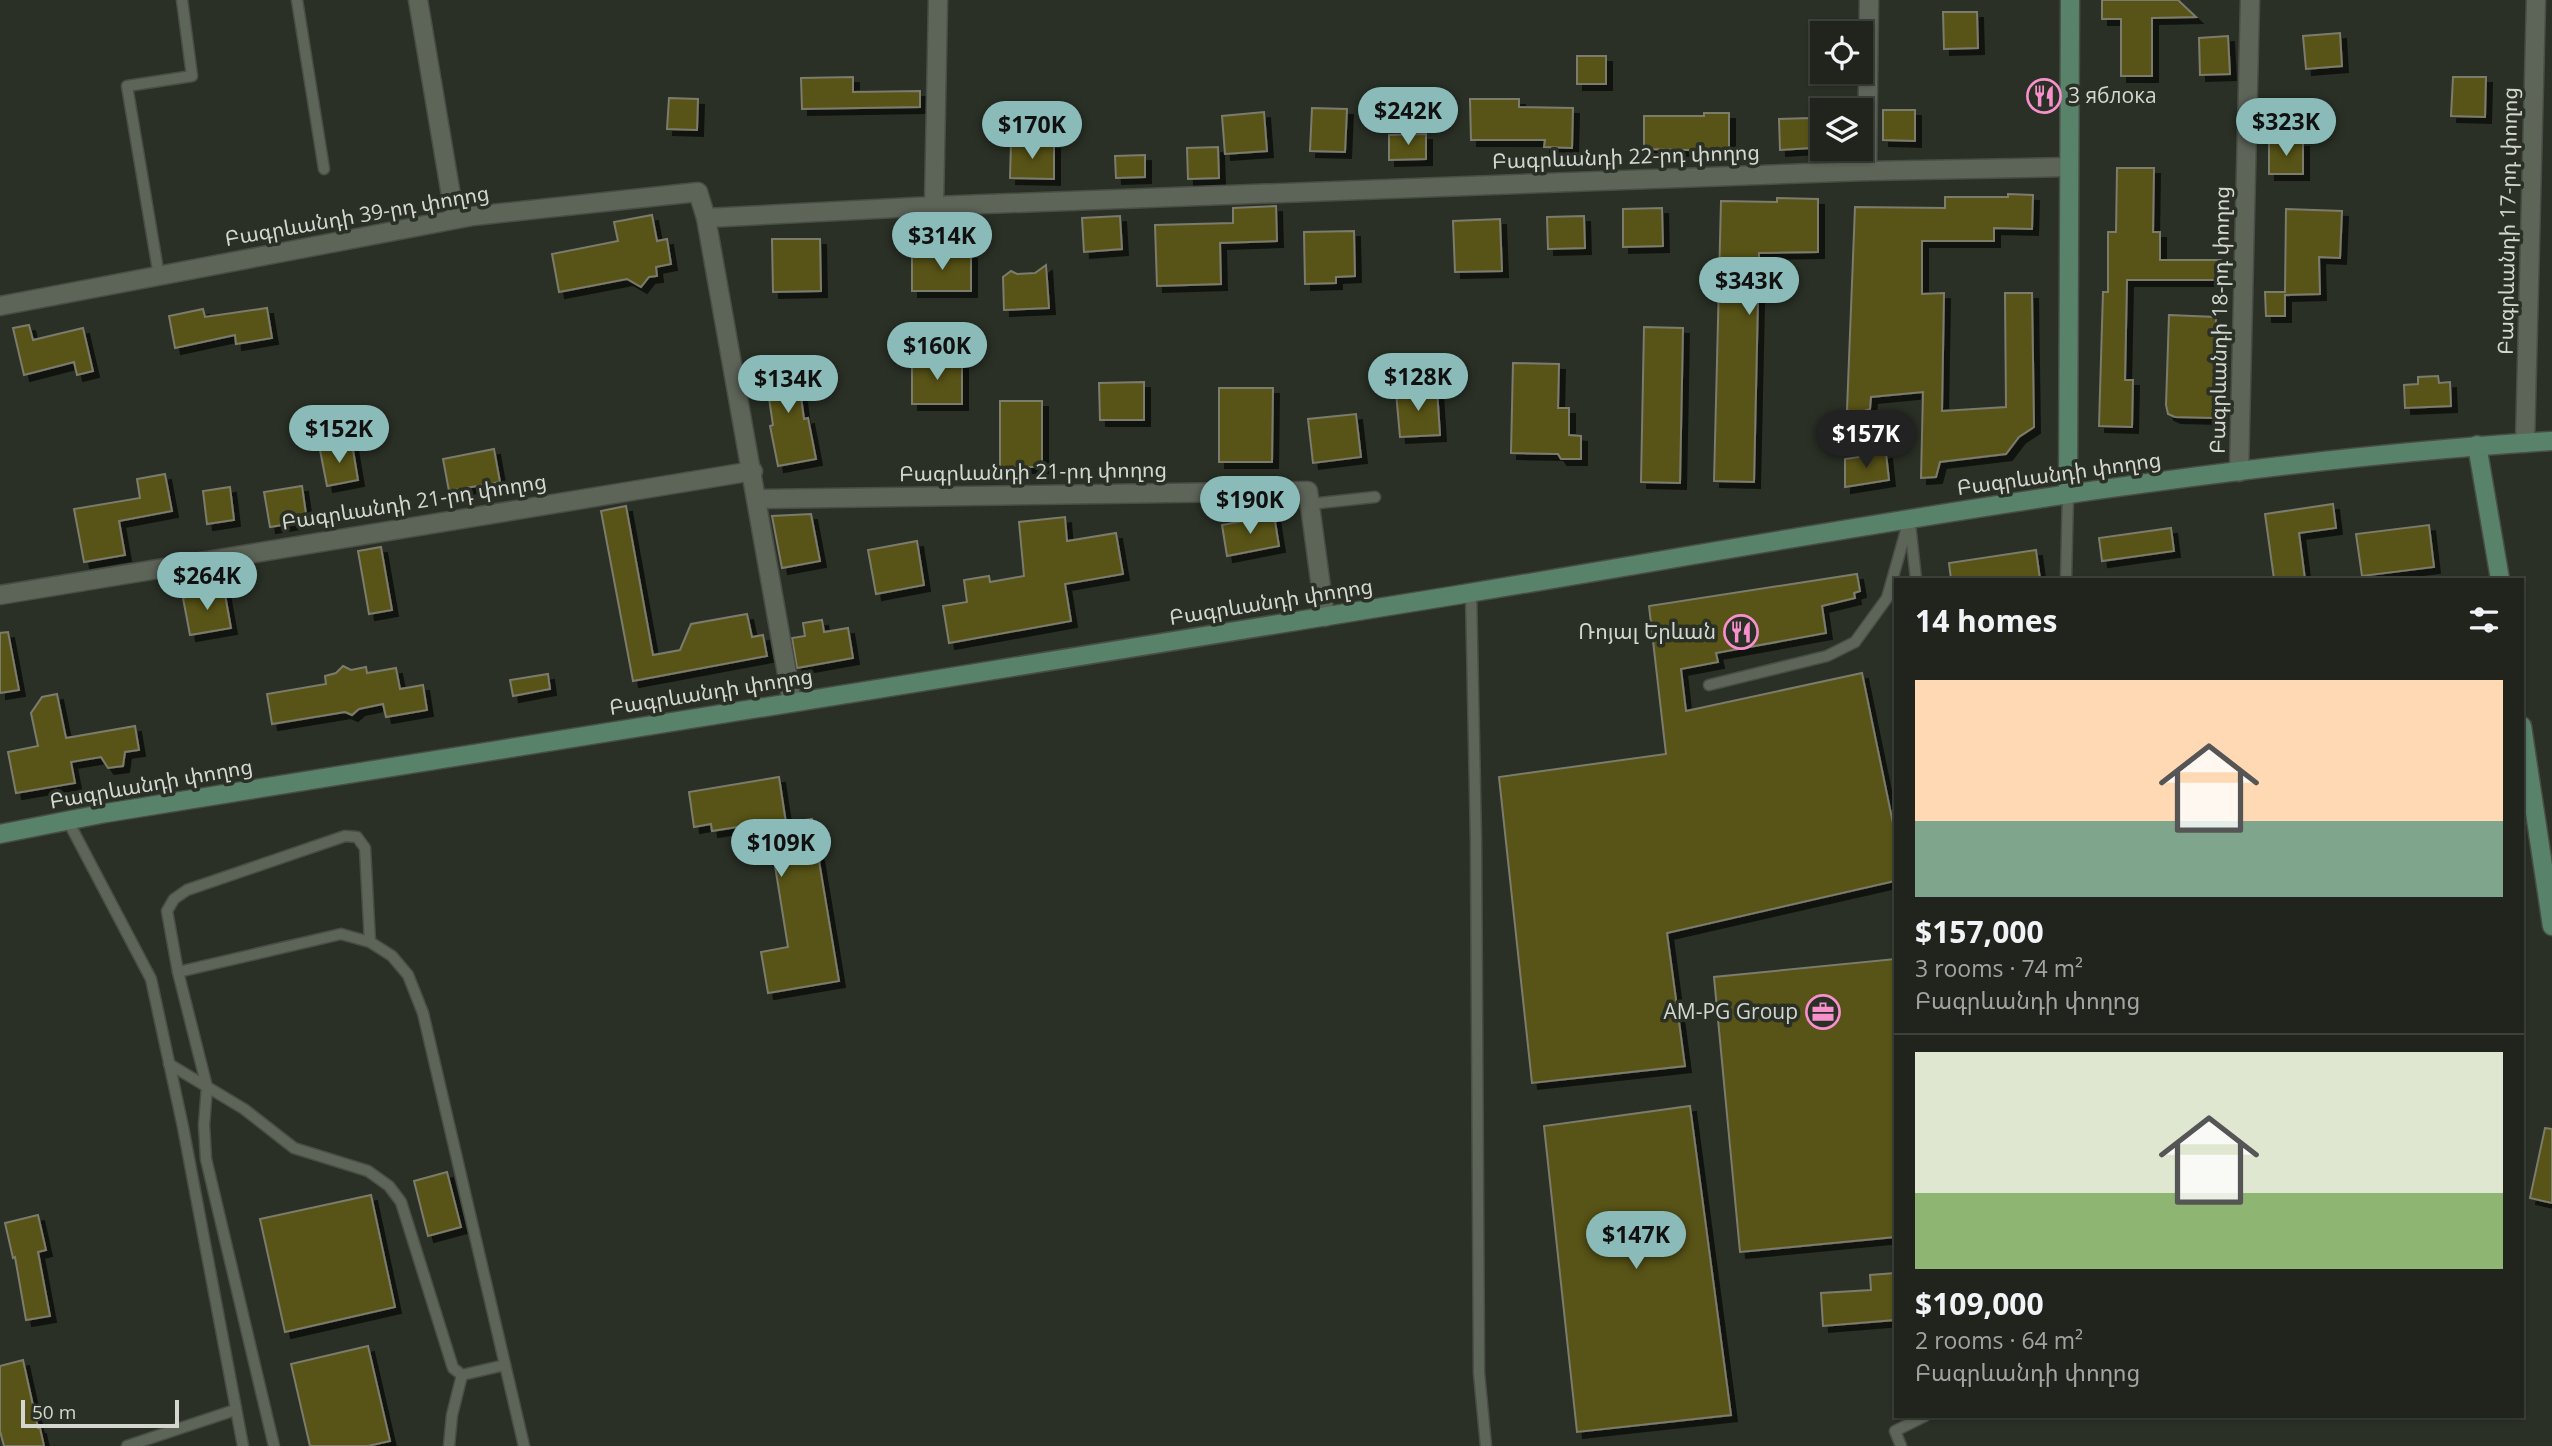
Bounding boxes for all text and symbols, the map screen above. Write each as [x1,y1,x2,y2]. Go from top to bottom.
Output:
map controls [1810,21,1873,161]
button: locate [1810,21,1873,84]
restaurant icon: 3 яблока [2025,77,2063,115]
place label: 3 яблока [2068,81,2157,109]
street label: Բագրևանդի 17-րդ փողոց [2491,87,2523,355]
pin: $242K [1359,88,1457,147]
text: $242K [1374,94,1442,126]
button: layers [1810,98,1873,161]
pin: $323K [2237,99,2335,158]
pin: $170K [983,102,1081,161]
text: $323K [2252,105,2320,137]
text: $170K [998,108,1066,140]
street label: Բագրևանդի 22-րդ փողոց [1492,137,1760,175]
street label: Բագրևանդի 39-րդ փողոց [222,178,491,252]
street label: Բագրևանդի 18-րդ փողոց [2203,186,2235,454]
pin: $314K [893,212,991,272]
text: $314K [908,219,976,251]
pin: $343K [1700,258,1798,317]
text: $343K [1715,264,1783,296]
pin: $160K [888,322,986,382]
text: $160K [903,329,971,361]
pin: $128K [1369,354,1467,413]
pin: $134K [739,356,837,415]
text: $128K [1384,360,1452,392]
text: $134K [754,362,822,394]
pin: $152K [290,406,388,465]
pin: $157K [1817,410,1915,470]
text: $152K [305,412,373,444]
text: $157K [1832,417,1900,449]
street label: Բագրևանդի փողոց [1955,445,2163,501]
street label: Բագրևանդի 21-րդ փողոց [899,455,1167,487]
street label: Բագրևանդի 21-րդ փողոց [279,466,548,536]
pin: $190K [1201,476,1299,536]
text: $190K [1216,483,1284,515]
pin: $264K [158,552,256,612]
text: $264K [173,559,241,591]
street label: Բագրևանդի փողոց [1167,571,1375,631]
text: 14 homes [1915,600,2058,641]
icon: filters [2465,601,2503,639]
restaurant icon: Ռոյալ Երևան [1722,613,1760,651]
place label: Ռոյալ Երևան [1578,617,1716,645]
street label: Բագրևանդի փողոց [607,661,815,721]
icon: home [2146,725,2272,851]
street label: Բագրևանդի փողոց [47,751,255,815]
pin: $109K [732,820,830,879]
text: $109K [747,826,815,858]
text: $157,000 [1915,911,2044,952]
text: 3 rooms · 74 m² [1915,952,2083,984]
text: Բագրևանդի փողոց [1915,984,2140,1016]
office icon: AM-PG Group [1804,993,1842,1031]
place label: AM-PG Group [1664,997,1798,1025]
icon: home [2146,1097,2272,1223]
pin: $147K [1587,1212,1685,1271]
text: $147K [1602,1218,1670,1250]
text: $109,000 [1915,1283,2044,1324]
text: 2 rooms · 64 m² [1915,1324,2083,1356]
text: Բագրևանդի փողոց [1915,1356,2140,1388]
scale bar [21,1397,178,1429]
text: 50 m [32,1399,76,1425]

